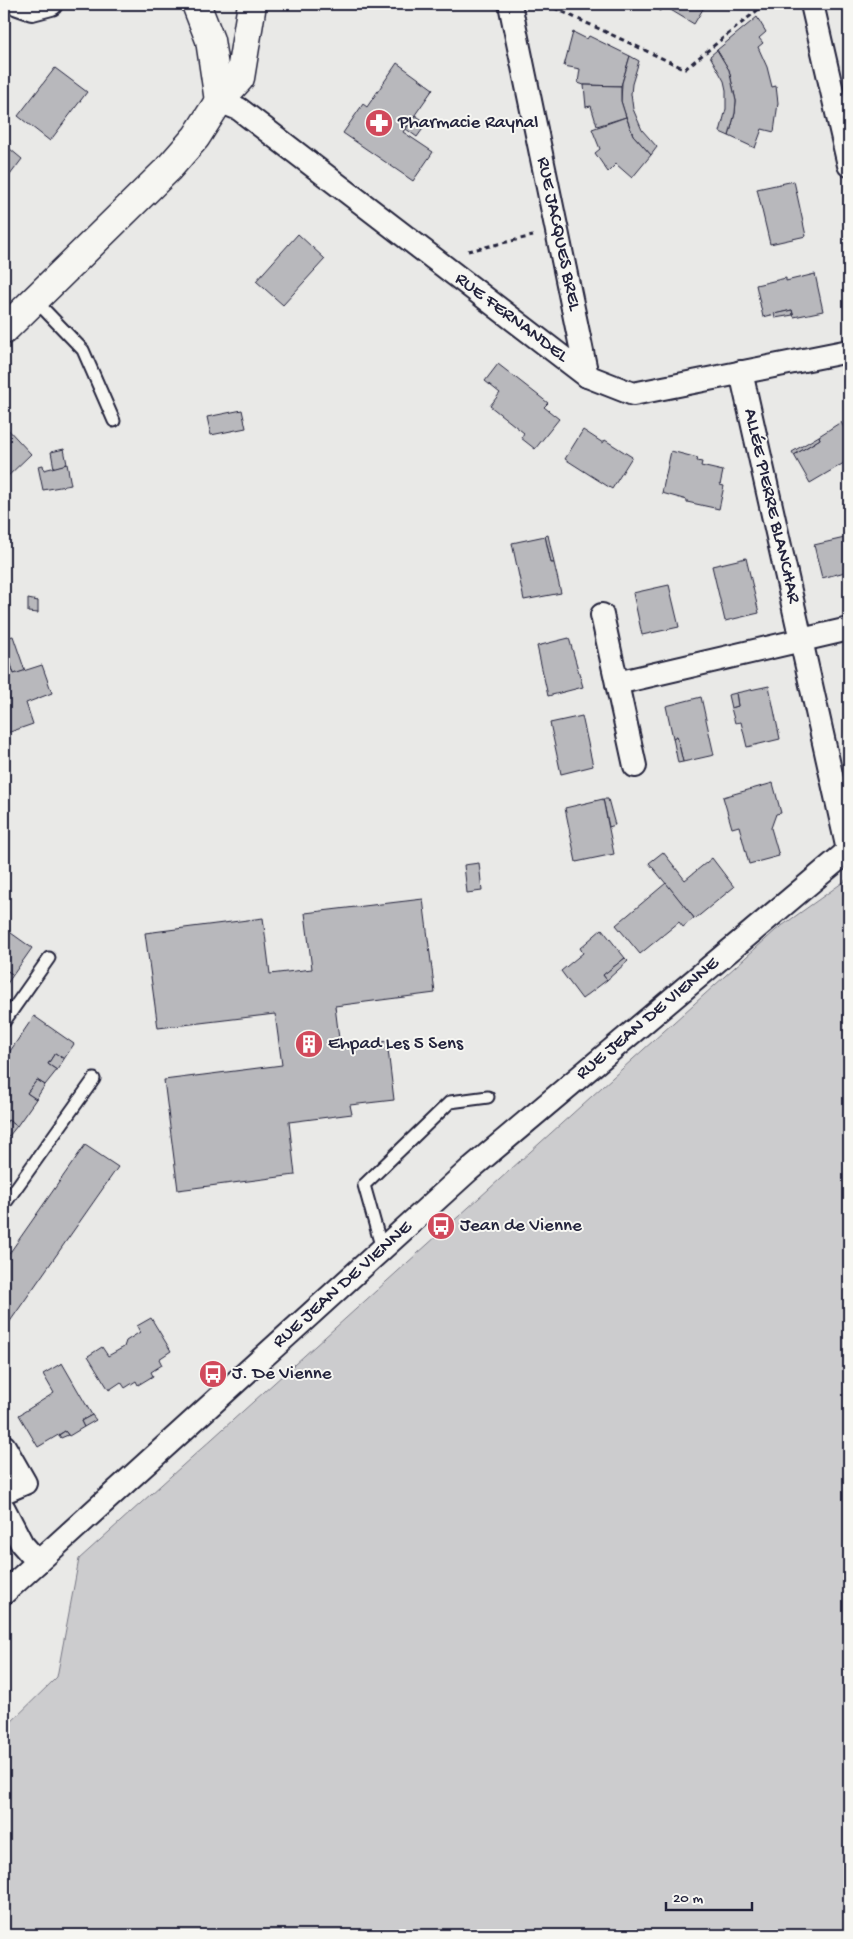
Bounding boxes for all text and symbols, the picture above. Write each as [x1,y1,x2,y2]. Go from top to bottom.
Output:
pharmacy icon: Pharmacie Raynal [364,108,394,138]
place label: Pharmacie Raynal [397,112,539,135]
street label: RUE JACQUES BREL [531,155,586,314]
street label: RUE FERNANDEL [450,268,573,369]
street label: ALLÉE PIERRE BLANCHAR [737,406,805,607]
street label: RUE JEAN DE VIENNE [572,952,725,1086]
building icon: Ehpad Les 5 Sens [294,1029,324,1059]
place label: Ehpad Les 5 Sens [328,1033,464,1056]
bus stop icon: Jean de Vienne [426,1211,456,1241]
place label: Jean de Vienne [460,1215,582,1238]
street label: RUE JEAN DE VIENNE [269,1216,418,1354]
bus stop icon: J. De Vienne [198,1359,228,1389]
place label: J. De Vienne [232,1363,332,1386]
scale bar [666,1879,752,1911]
text: 20 m [673,1890,703,1908]

